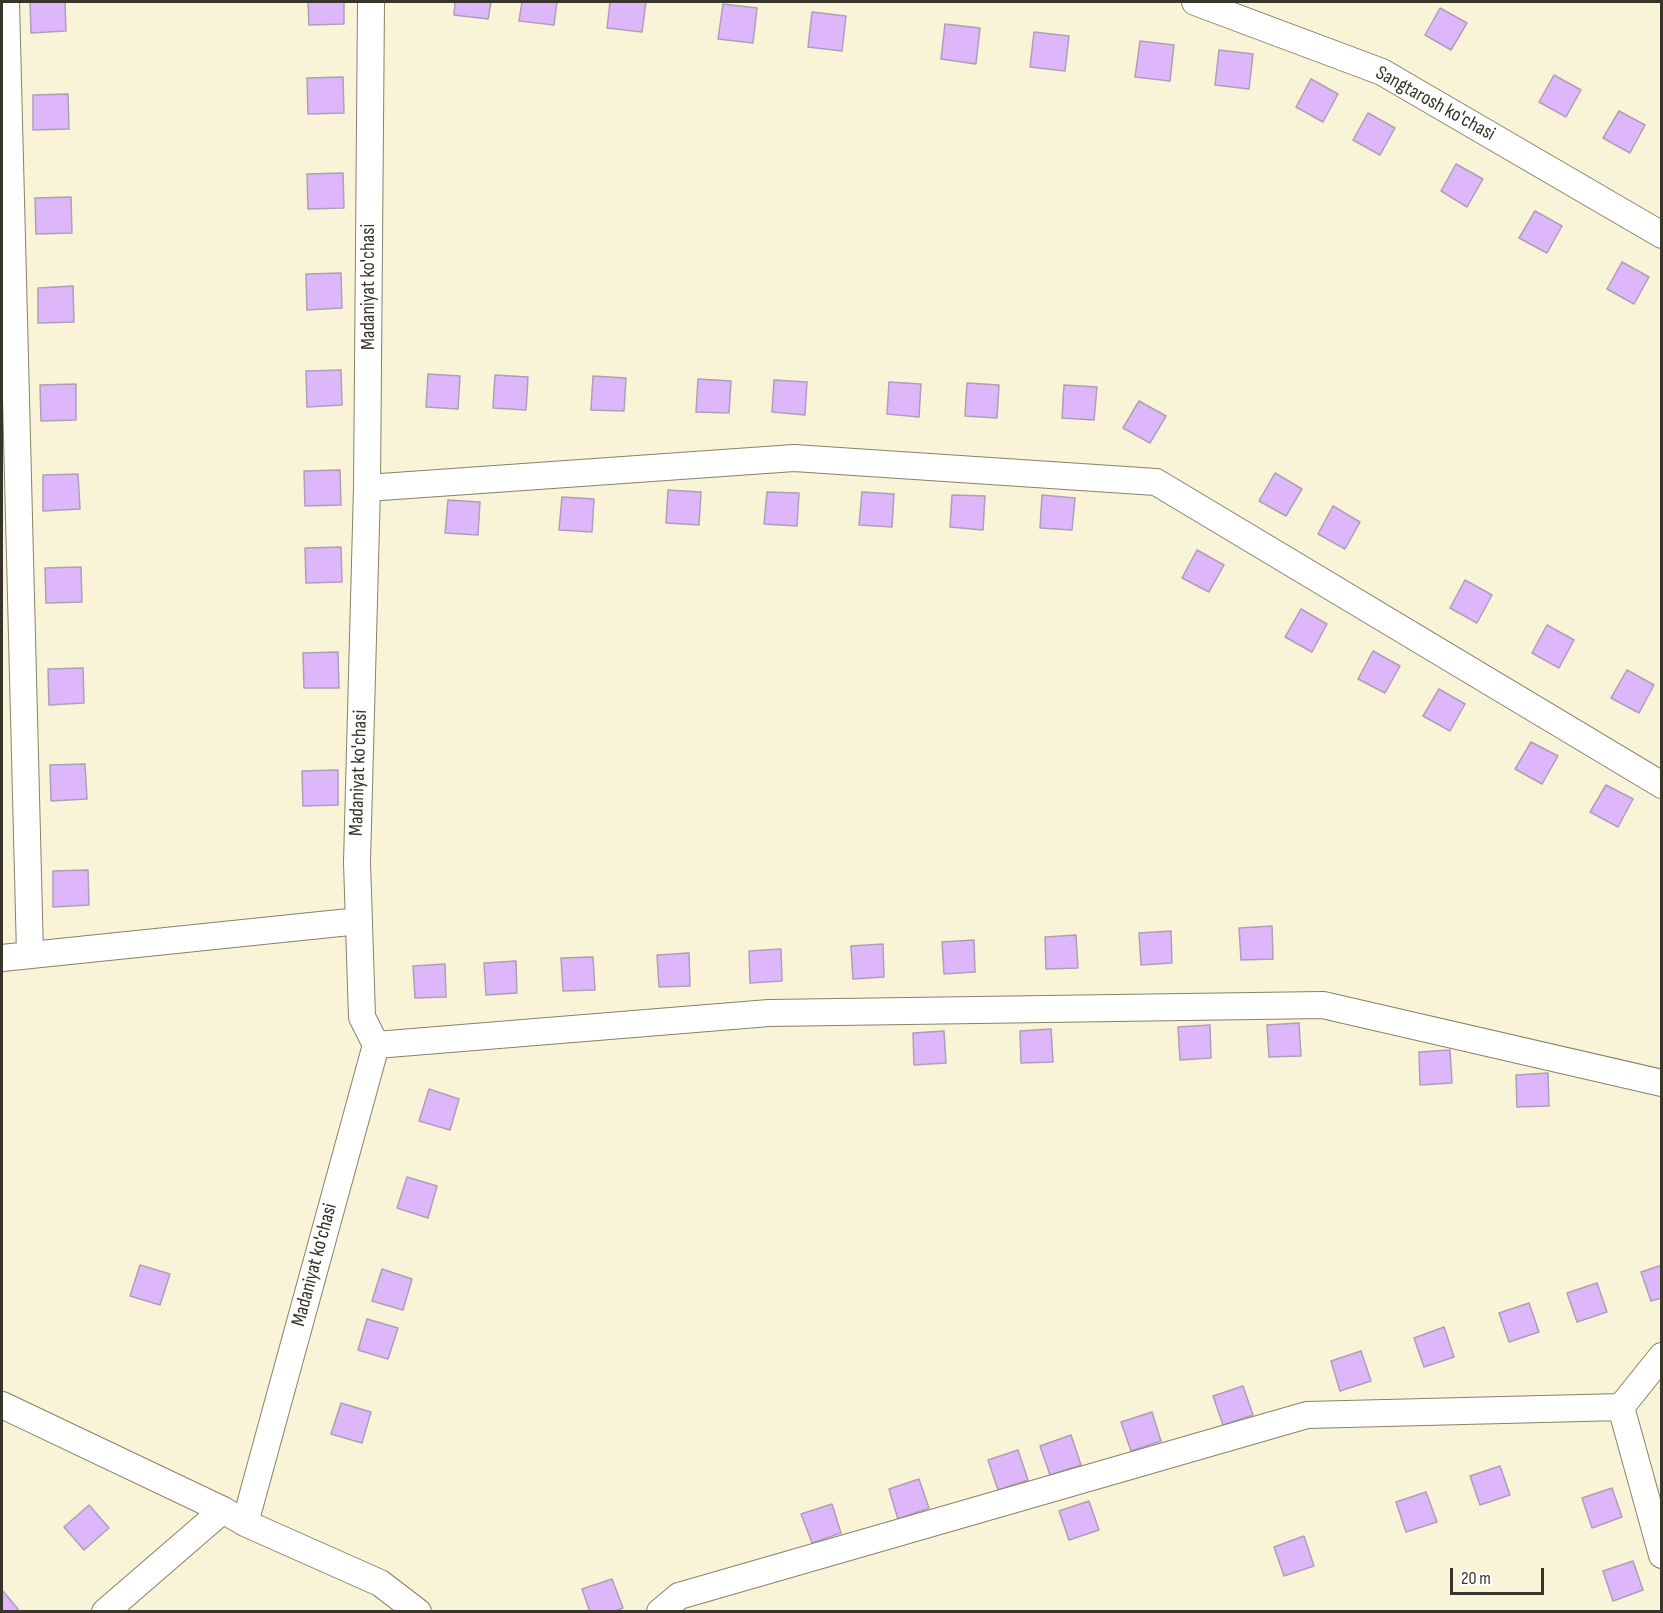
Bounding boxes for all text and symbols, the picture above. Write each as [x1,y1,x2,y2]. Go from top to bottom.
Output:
street label: Sangtarosh ko'chasi [1371,61,1499,147]
street label: Madaniyat ko'chasi [357,224,381,350]
street label: Madaniyat ko'chasi [345,710,373,836]
street label: Madaniyat ko'chasi [287,1201,343,1329]
scale bar [1453,1556,1548,1594]
text: 20 m [1461,1568,1491,1589]

